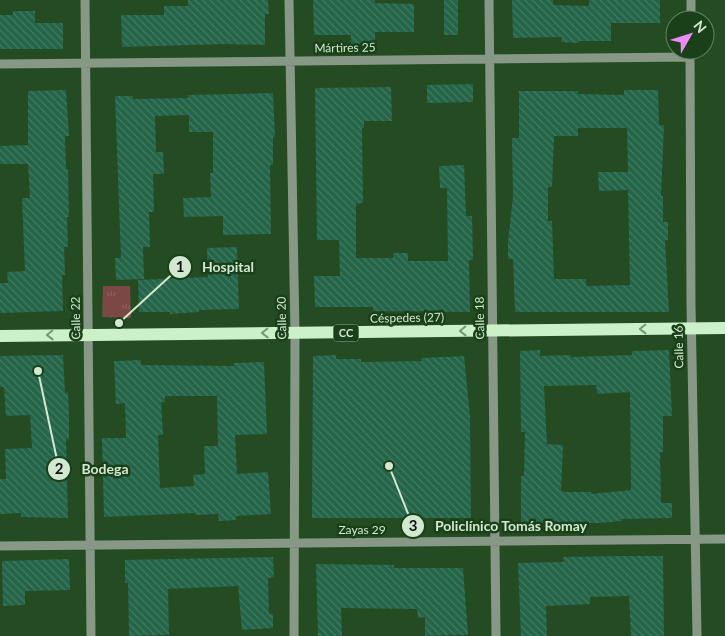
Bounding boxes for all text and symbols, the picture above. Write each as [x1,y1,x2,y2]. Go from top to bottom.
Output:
north arrow [665,10,715,60]
text: N [690,17,710,36]
street label: Mártires 25 [314,39,376,56]
callout: Hospital [167,253,264,282]
text: 1 [176,257,184,275]
text: Hospital [202,258,254,275]
street label: Calle 22 [68,296,83,340]
street label: Calle 20 [274,296,289,340]
street label: Calle 18 [472,296,487,340]
street label: Céspedes (27) [370,309,444,326]
road number: CC [334,324,358,342]
one-way arrow [639,324,646,334]
street label: Calle 16 [671,325,686,369]
one-way arrow [459,326,466,336]
one-way arrow [261,328,269,338]
one-way arrow [46,330,54,341]
callout: Bodega [47,454,139,483]
text: 2 [55,459,64,477]
text: Bodega [81,460,129,477]
callout: Policlínico Tomás Romay [400,512,598,541]
text: 3 [409,516,417,534]
text: Policlínico Tomás Romay [435,517,588,534]
street label: Zayas 29 [338,522,386,537]

